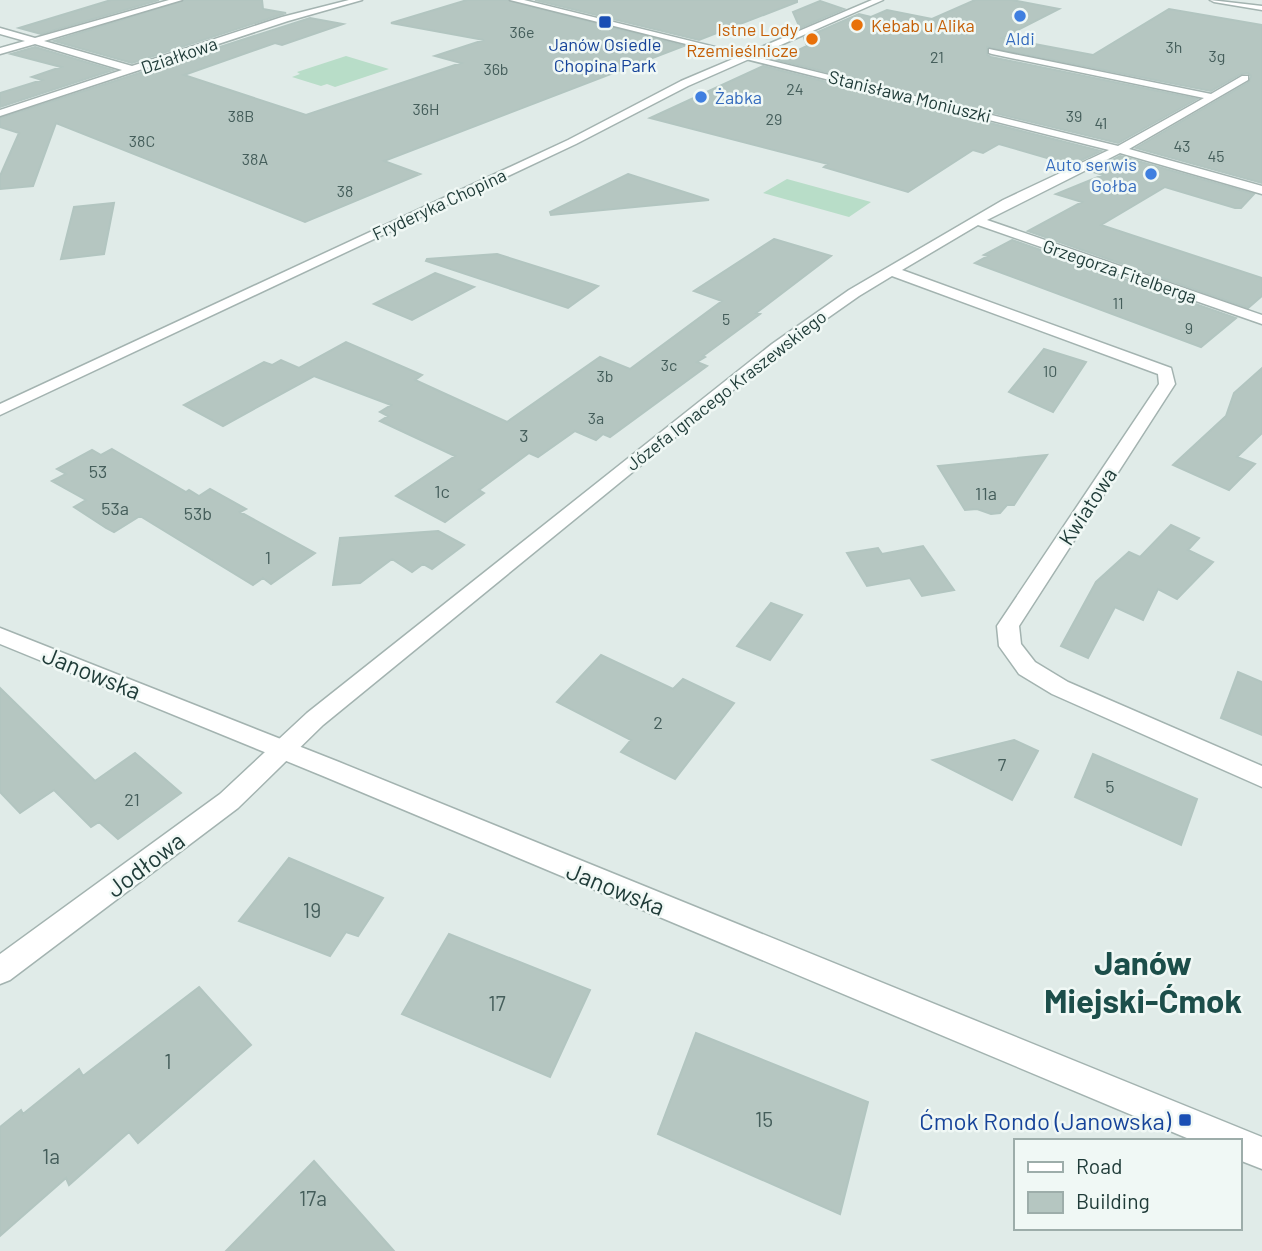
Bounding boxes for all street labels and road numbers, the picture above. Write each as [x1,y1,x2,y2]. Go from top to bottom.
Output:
street label: Działkowa [138,32,220,78]
street label: Stanisława Moniuszki [826,65,994,127]
street label: Fryderyka Chopina [369,163,509,245]
street label: Grzegorza Fitelberga [1040,234,1200,308]
street label: Józefa Ignacego Kraszewskiego [622,305,830,475]
street label: Kwiatowa [1053,462,1121,550]
street label: Janowska [39,639,145,705]
street label: Jodłowa [100,825,190,903]
street label: Janowska [563,855,669,921]

